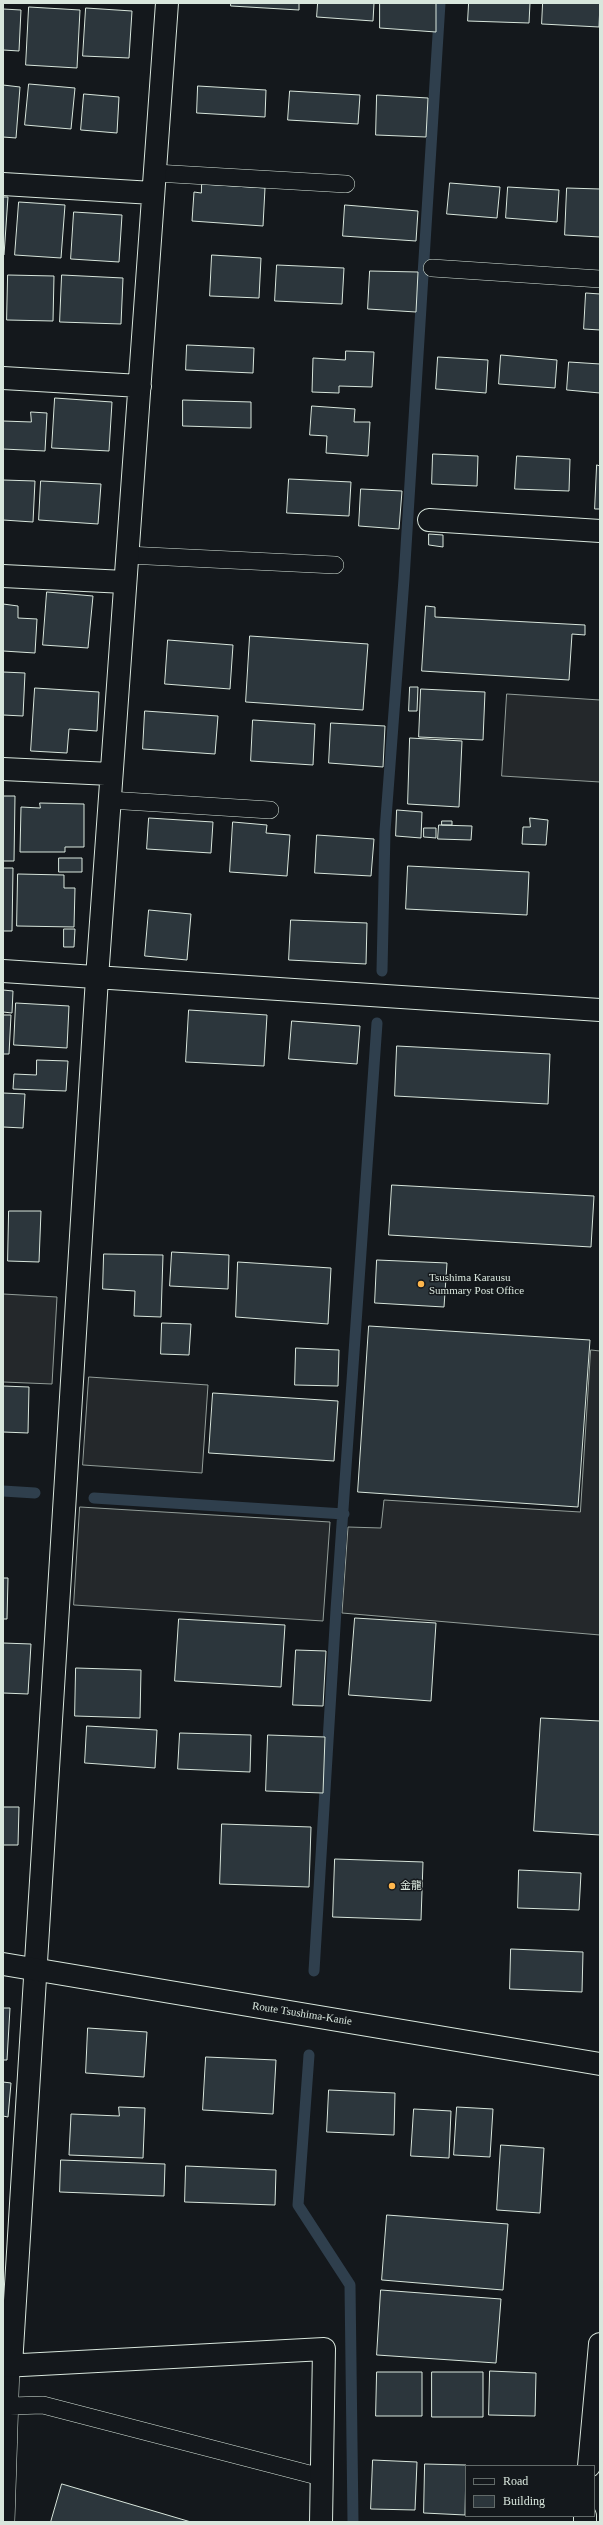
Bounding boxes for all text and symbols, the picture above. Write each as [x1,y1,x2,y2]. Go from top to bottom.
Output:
place label: Tsushima Karausu Summary Post Office [429,1271,524,1297]
marker: Tsushima Karausu Summary Post Office [416,1279,426,1289]
place label: 金龍 [400,1879,422,1893]
marker: 金龍 [387,1881,397,1891]
street label: Route Tsushima-Kanie [251,2000,353,2028]
legend [465,2465,595,2517]
text: Road [503,2474,528,2488]
text: Building [503,2494,545,2508]

